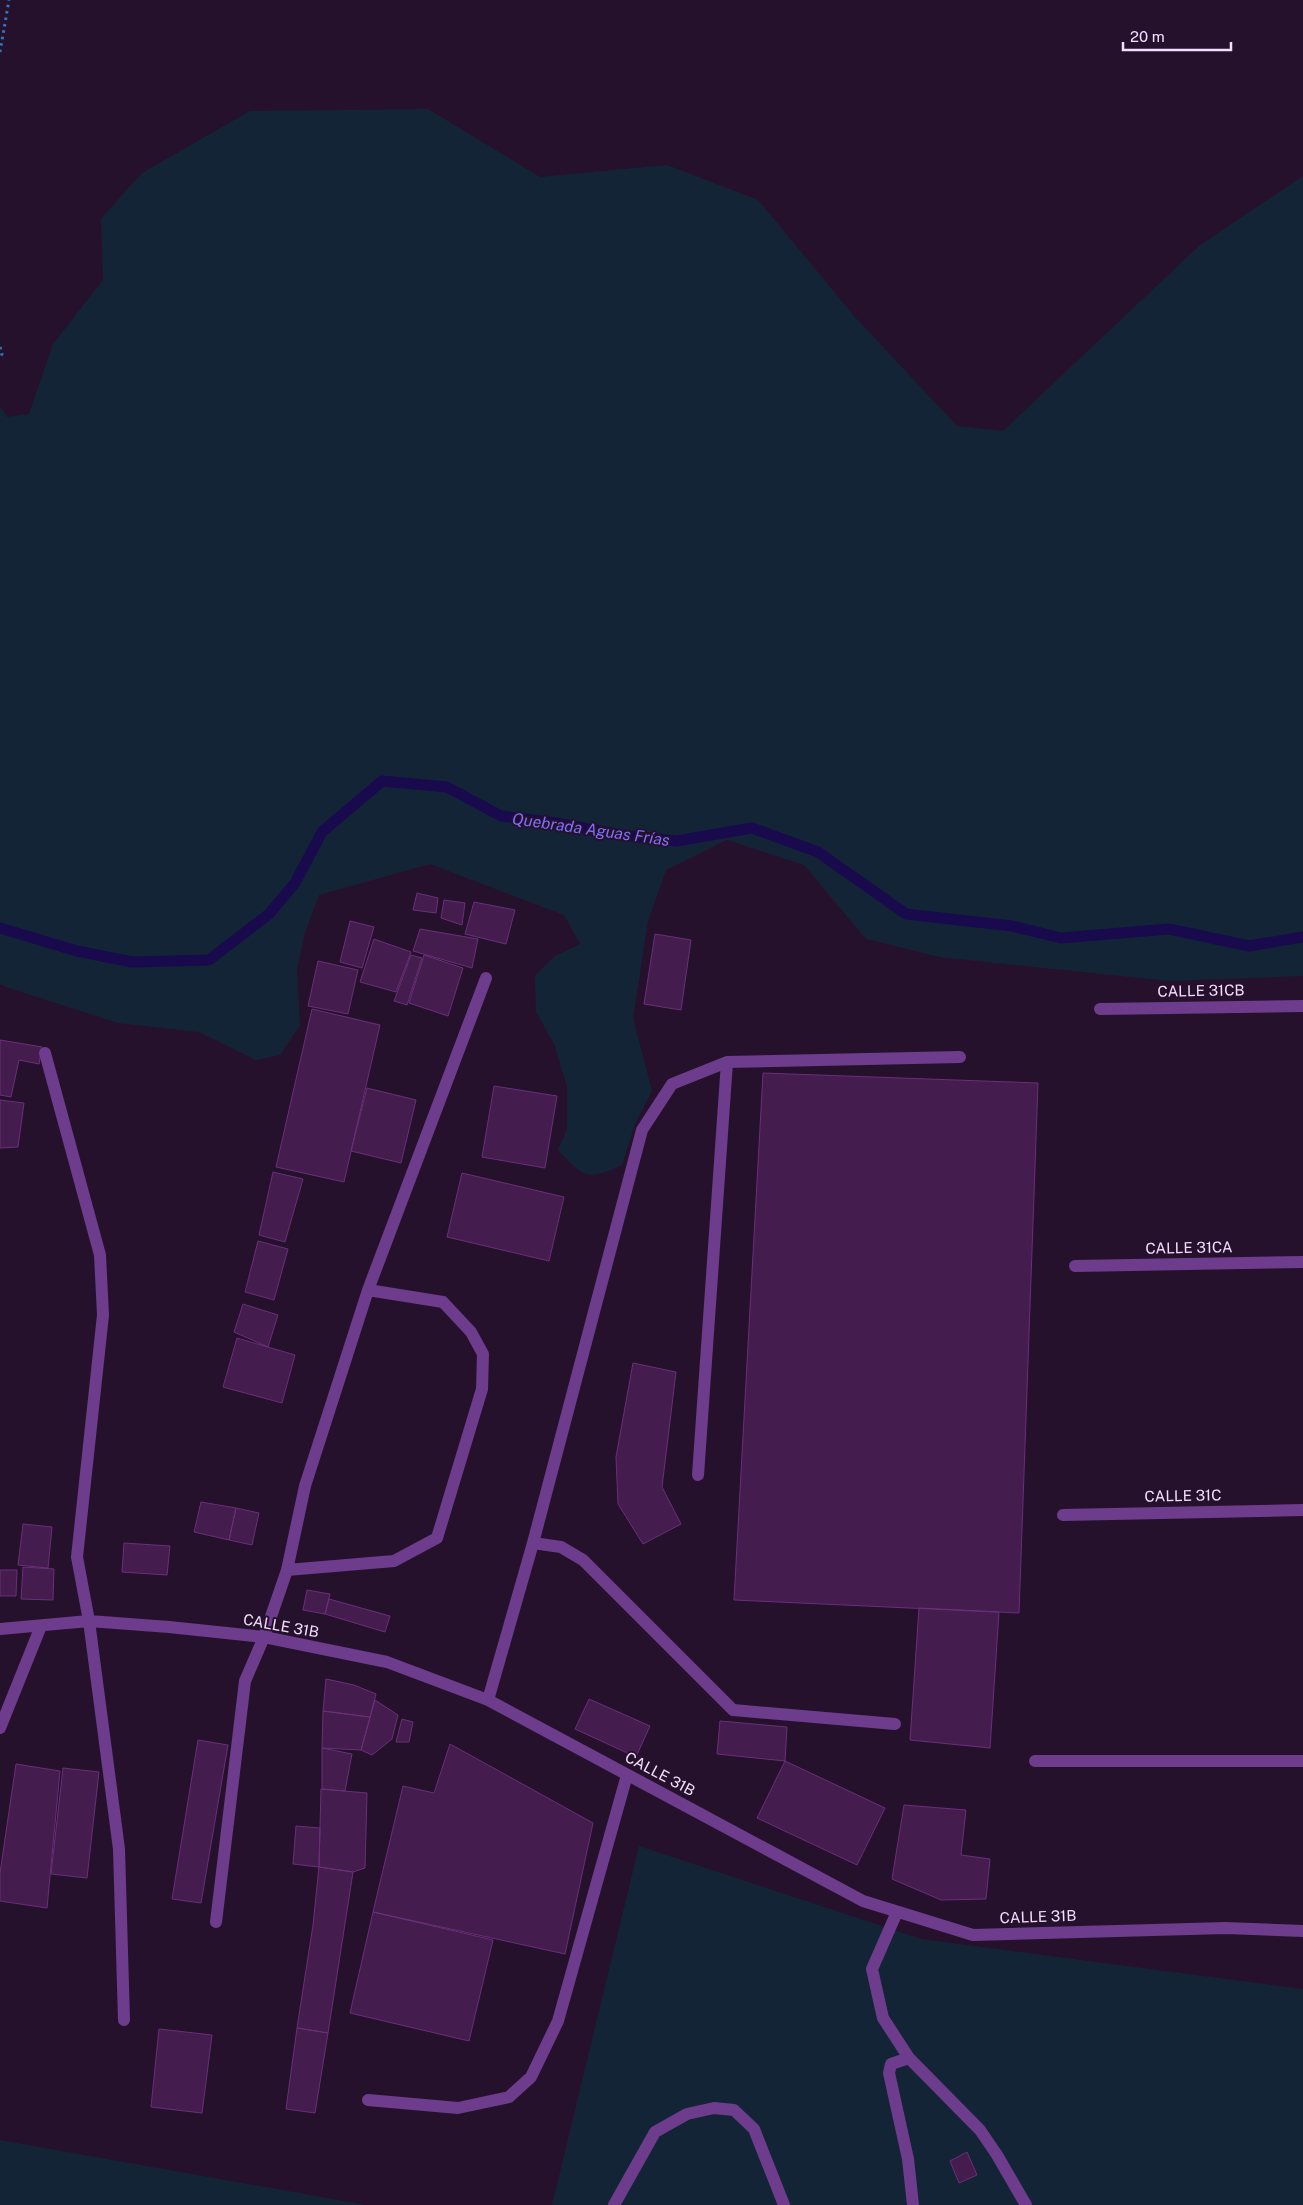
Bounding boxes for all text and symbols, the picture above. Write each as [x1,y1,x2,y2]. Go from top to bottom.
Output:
scale bar [1123,20,1230,52]
text: 20 m [1130,28,1165,45]
water label: Quebrada Aguas Frías [511,809,671,850]
street label: CALLE 31CB [1157,981,1245,1000]
street label: CALLE 31CA [1145,1238,1233,1257]
street label: CALLE 31C [1144,1486,1222,1505]
street label: CALLE 31B [242,1610,320,1641]
street label: CALLE 31B [622,1748,698,1799]
street label: CALLE 31B [999,1907,1077,1926]

